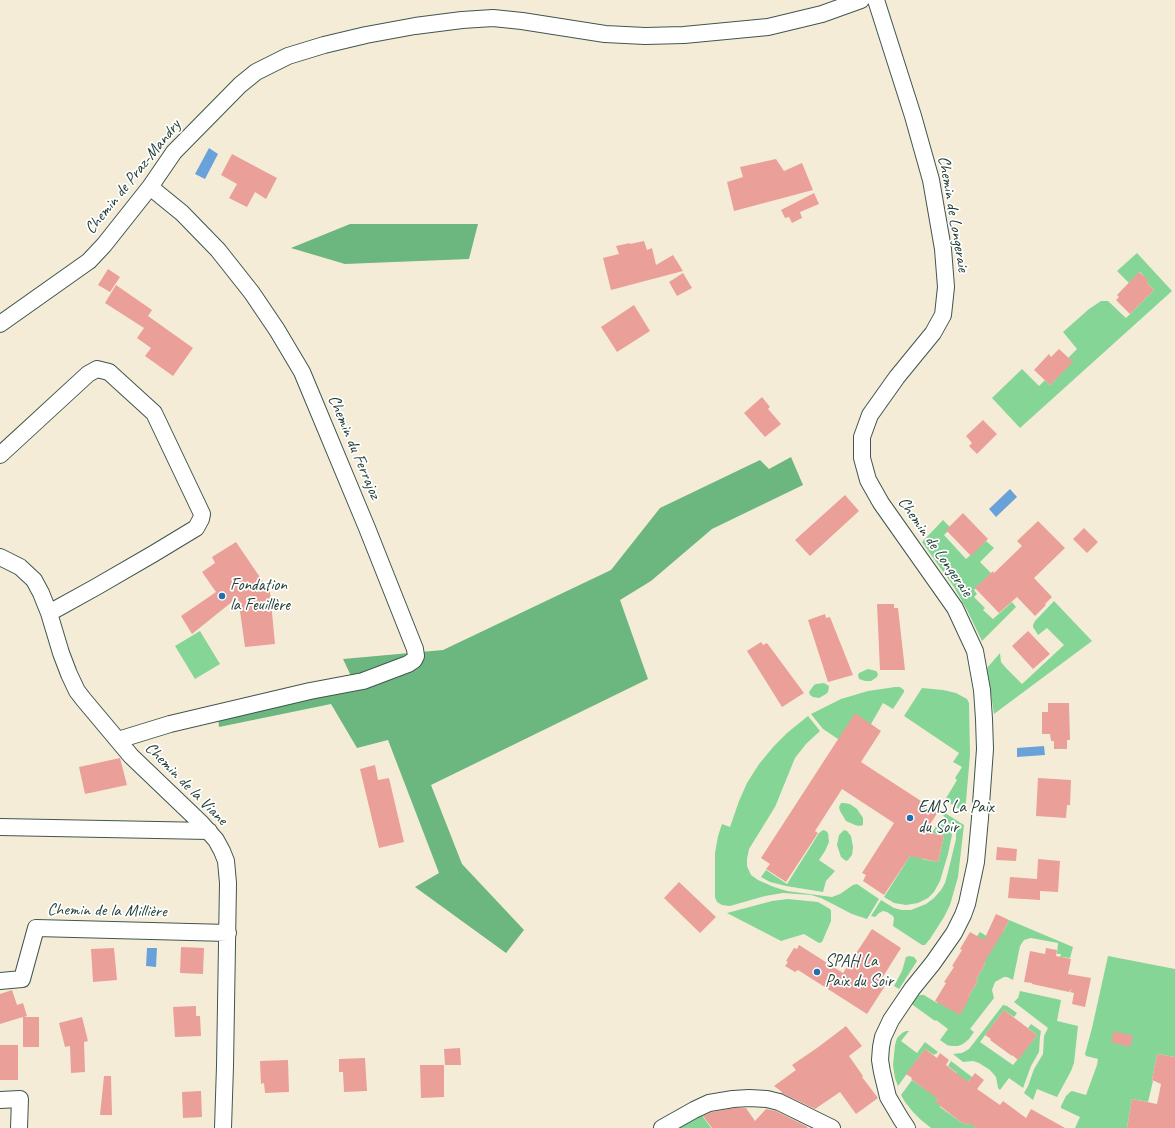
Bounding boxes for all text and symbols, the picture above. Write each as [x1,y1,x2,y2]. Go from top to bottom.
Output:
street label: Chemin de Praz-Mandry [81,116,185,238]
street label: Chemin de Longeraie [933,154,973,274]
street label: Chemin du Ferrajoz [323,392,385,502]
street label: Chemin de Longeraie [893,493,977,601]
place label: Fondation la Feuillère [230,576,290,616]
marker: Fondation la Feuillère [217,591,227,601]
street label: Chemin de la Viane [140,738,232,830]
place label: EMS La Paix du Soir [918,798,994,838]
marker: EMS La Paix du Soir [905,813,915,823]
street label: Chemin de la Millière [47,900,167,922]
place label: SPAH La Paix du Soir [825,952,893,992]
marker: SPAH La Paix du Soir [812,967,822,977]

